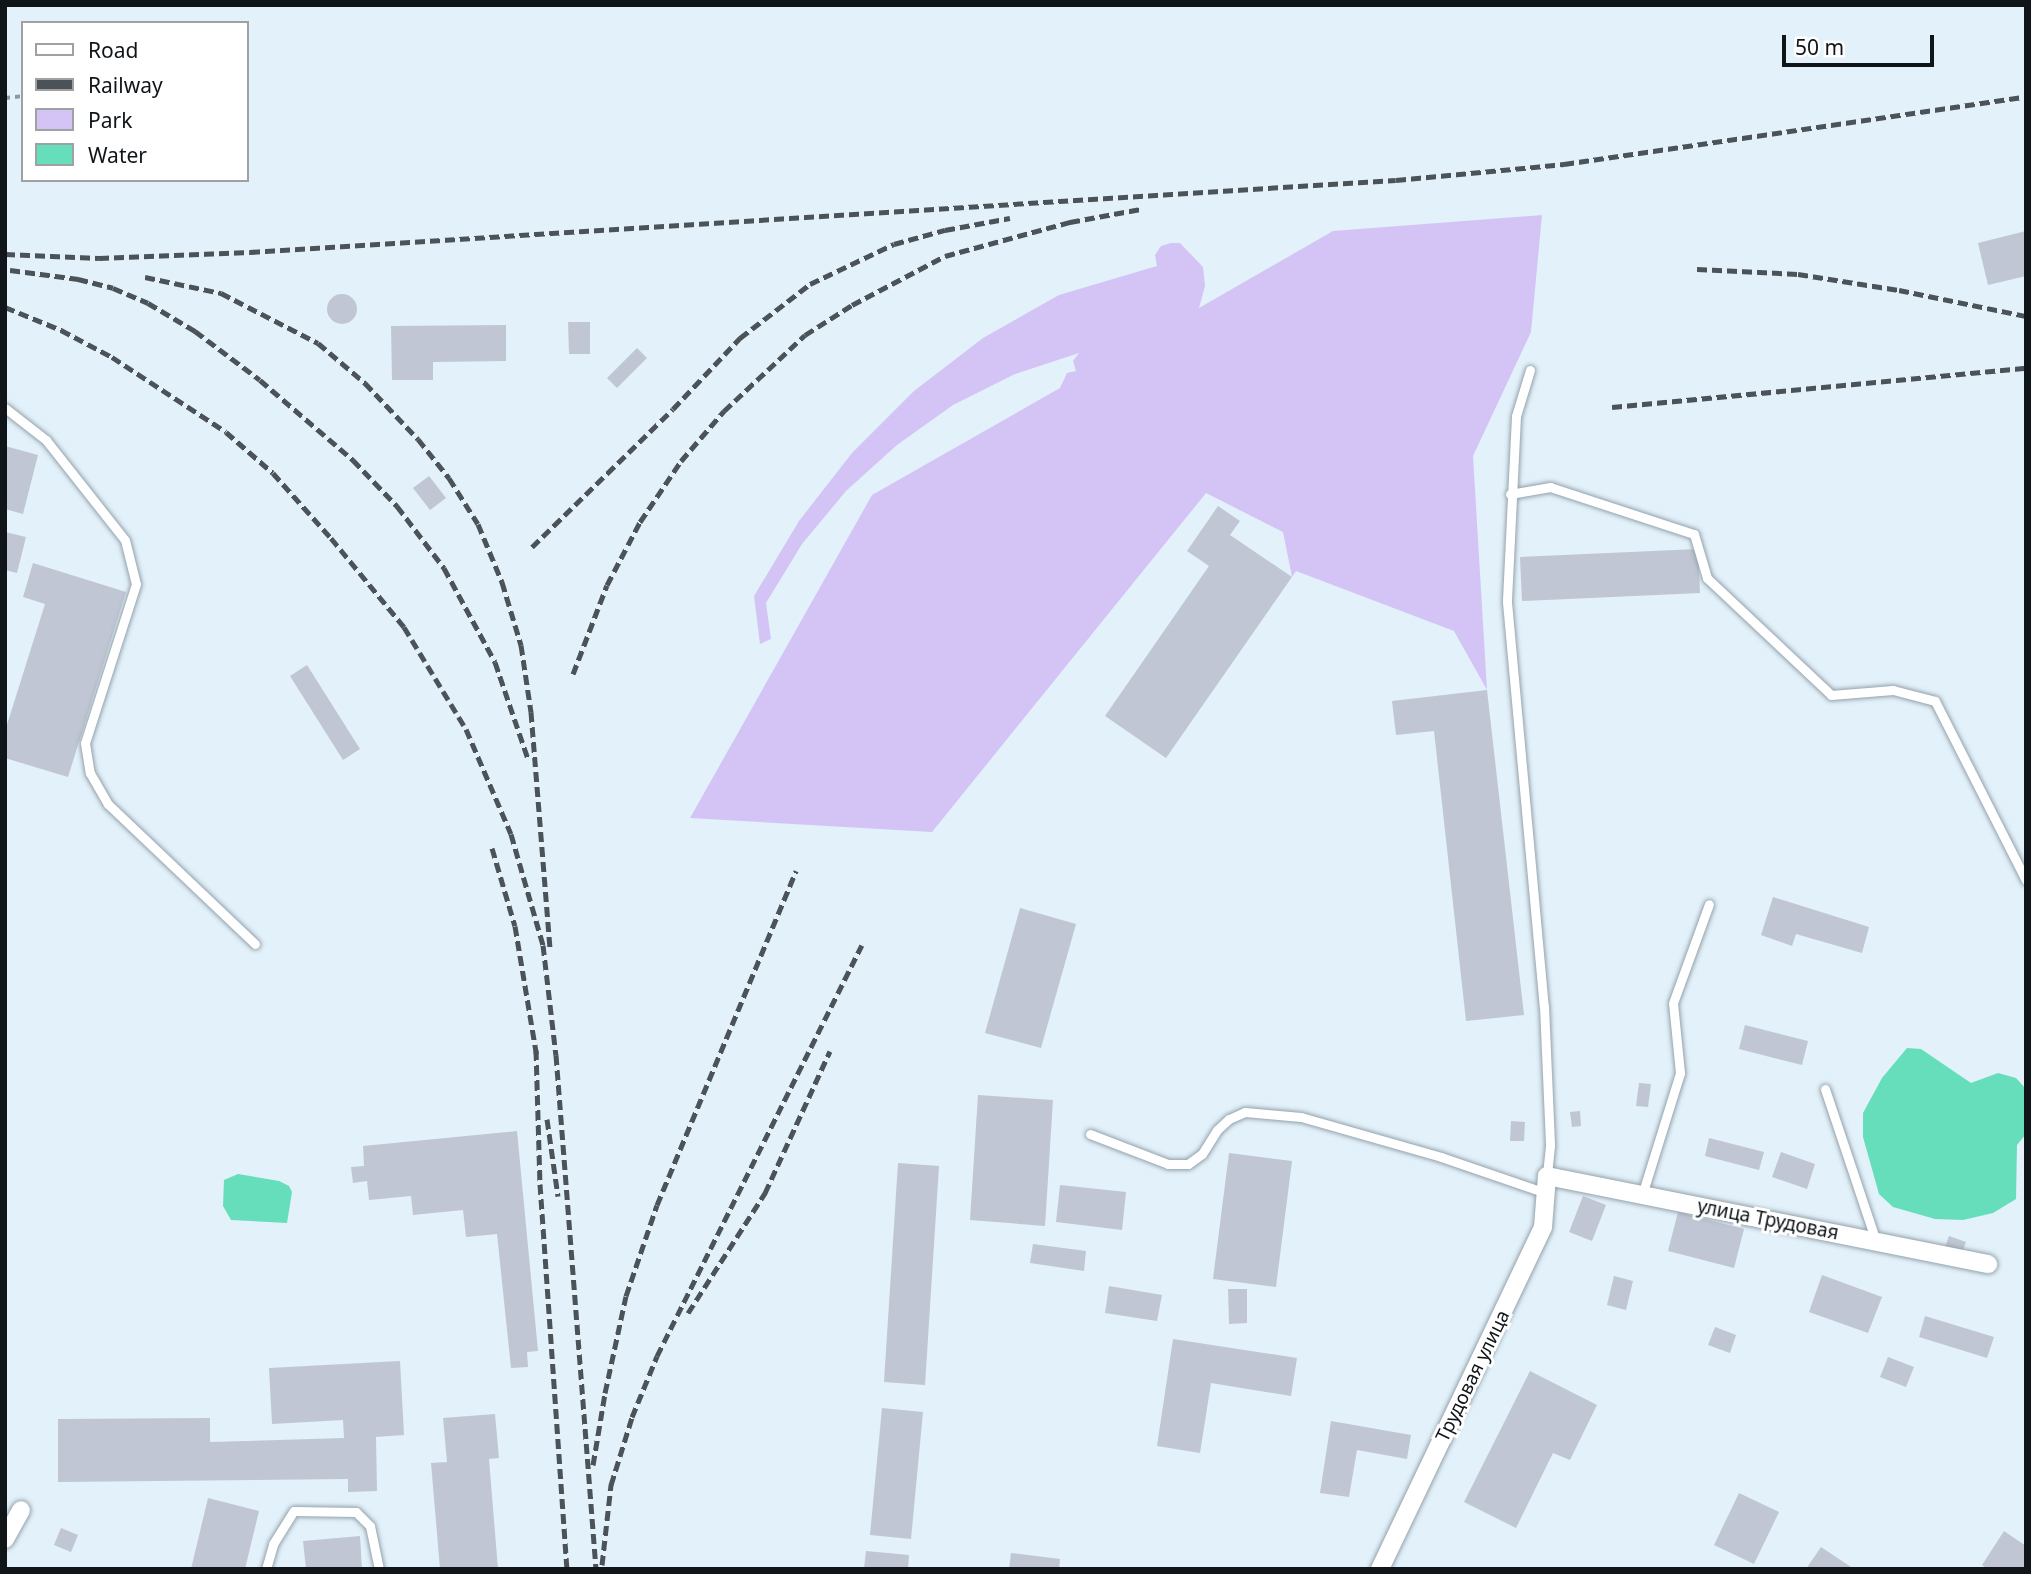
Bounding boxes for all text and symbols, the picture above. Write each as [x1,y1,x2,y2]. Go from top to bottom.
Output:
legend [21,21,248,182]
scale bar [1786,21,1938,65]
text: 50 m [1795,33,1844,61]
text: Road [88,36,138,64]
text: Railway [88,71,163,99]
text: Park [88,106,132,134]
text: Water [88,141,147,169]
street label: улица Трудовая [1695,1195,1841,1245]
street label: Трудовая улица [1431,1306,1515,1446]

